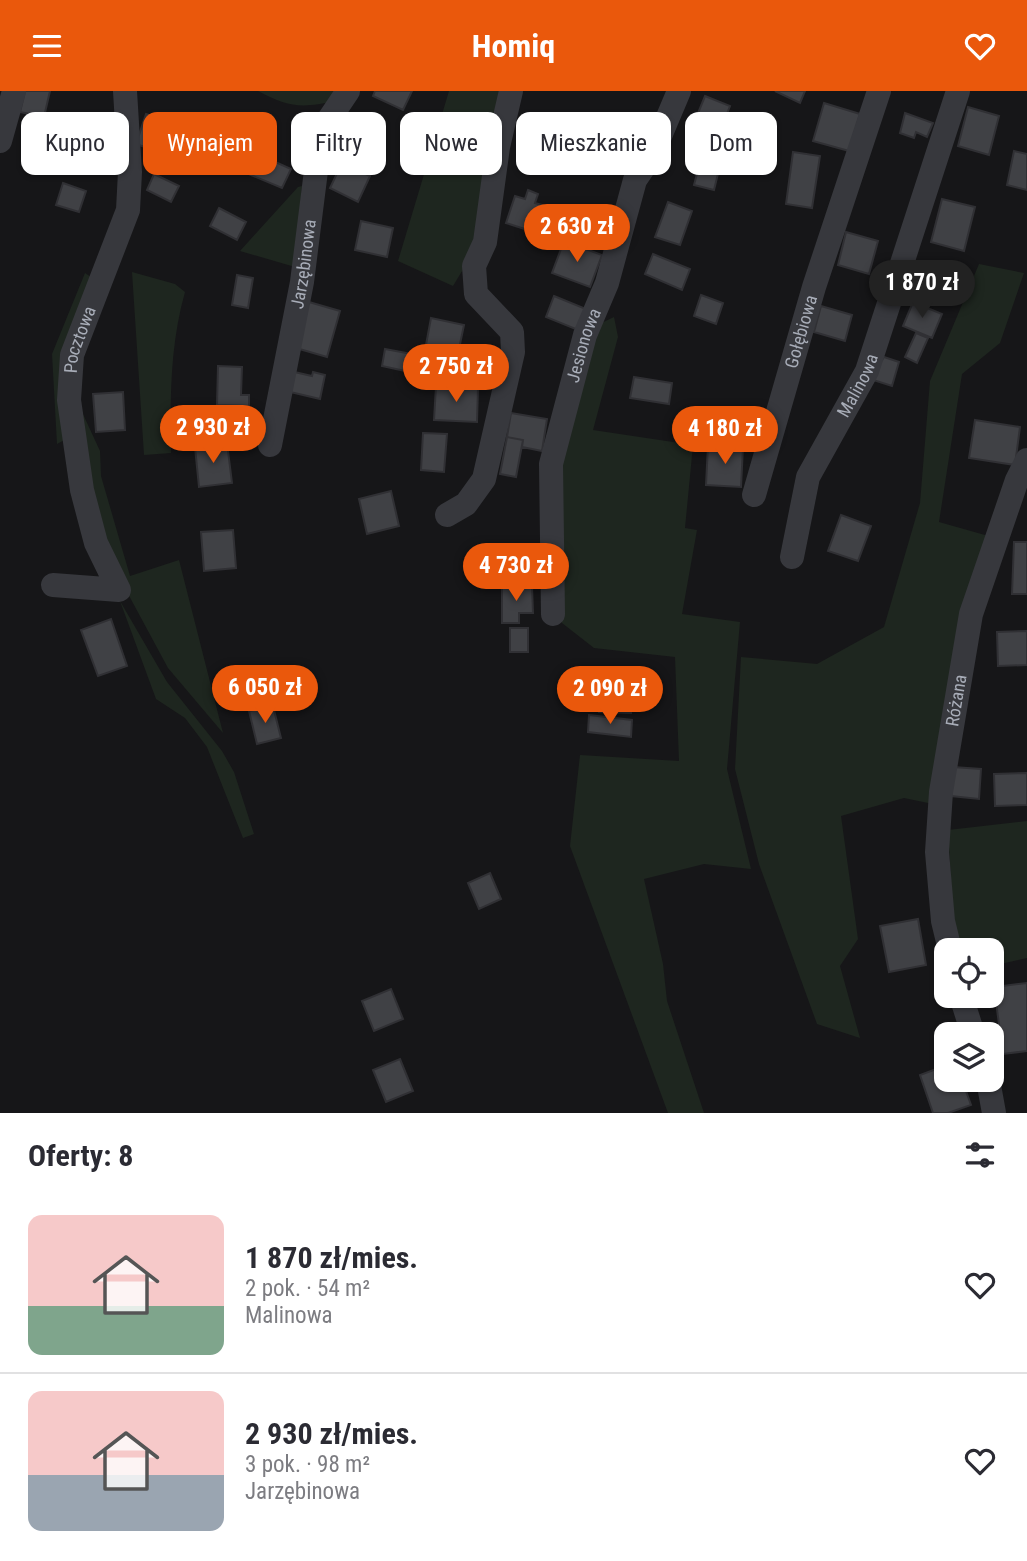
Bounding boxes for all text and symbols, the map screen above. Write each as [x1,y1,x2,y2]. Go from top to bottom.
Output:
icon: menu [28,27,66,65]
text: Homiq [472,27,555,65]
icon: heart [961,27,999,65]
chip: Kupno [21,112,129,175]
chip: Wynajem [143,112,277,175]
chip: Filtry [291,112,386,175]
chip: Nowe [400,112,502,175]
chip: Mieszkanie [516,112,671,175]
chip: Dom [685,112,777,175]
pin: 2 630 zł [505,205,649,264]
text: 2 630 zł [540,213,614,240]
street label: Jarzębinowa [286,218,320,311]
pin: 1 870 zł [850,261,994,320]
text: 1 870 zł [885,269,959,296]
street label: Gołębiowa [780,293,821,370]
street label: Pocztowa [60,303,100,374]
street label: Jesionowa [562,305,605,385]
pin: 2 750 zł [384,345,528,404]
street label: Malinowa [832,351,882,421]
text: 2 750 zł [419,353,493,380]
pin: 2 930 zł [141,405,285,465]
pin: 4 180 zł [653,407,797,466]
text: 2 930 zł [176,414,250,441]
text: 4 180 zł [688,415,762,442]
pin: 4 730 zł [444,543,588,603]
text: 4 730 zł [479,552,553,579]
pin: 6 050 zł [193,665,337,725]
pin: 2 090 zł [538,667,682,726]
street label: Różana [941,673,971,728]
text: 6 050 zł [228,674,302,701]
text: 2 090 zł [573,675,647,702]
map controls [934,938,1004,1092]
button: locate [934,938,1004,1008]
button: layers [934,1022,1004,1092]
icon: filters [961,1136,999,1174]
text: Oferty: 8 [28,1138,133,1173]
text: 1 870 zł/mies. [245,1240,418,1275]
icon: home [84,1243,168,1327]
icon: heart [961,1266,999,1304]
text: 2 pok. · 54 m² [245,1275,370,1302]
text: Malinowa [245,1302,333,1329]
text: 2 930 zł/mies. [245,1416,418,1451]
icon: home [84,1419,168,1503]
icon: heart [961,1442,999,1480]
text: 3 pok. · 98 m² [245,1451,370,1478]
text: Jarzębinowa [245,1478,360,1505]

